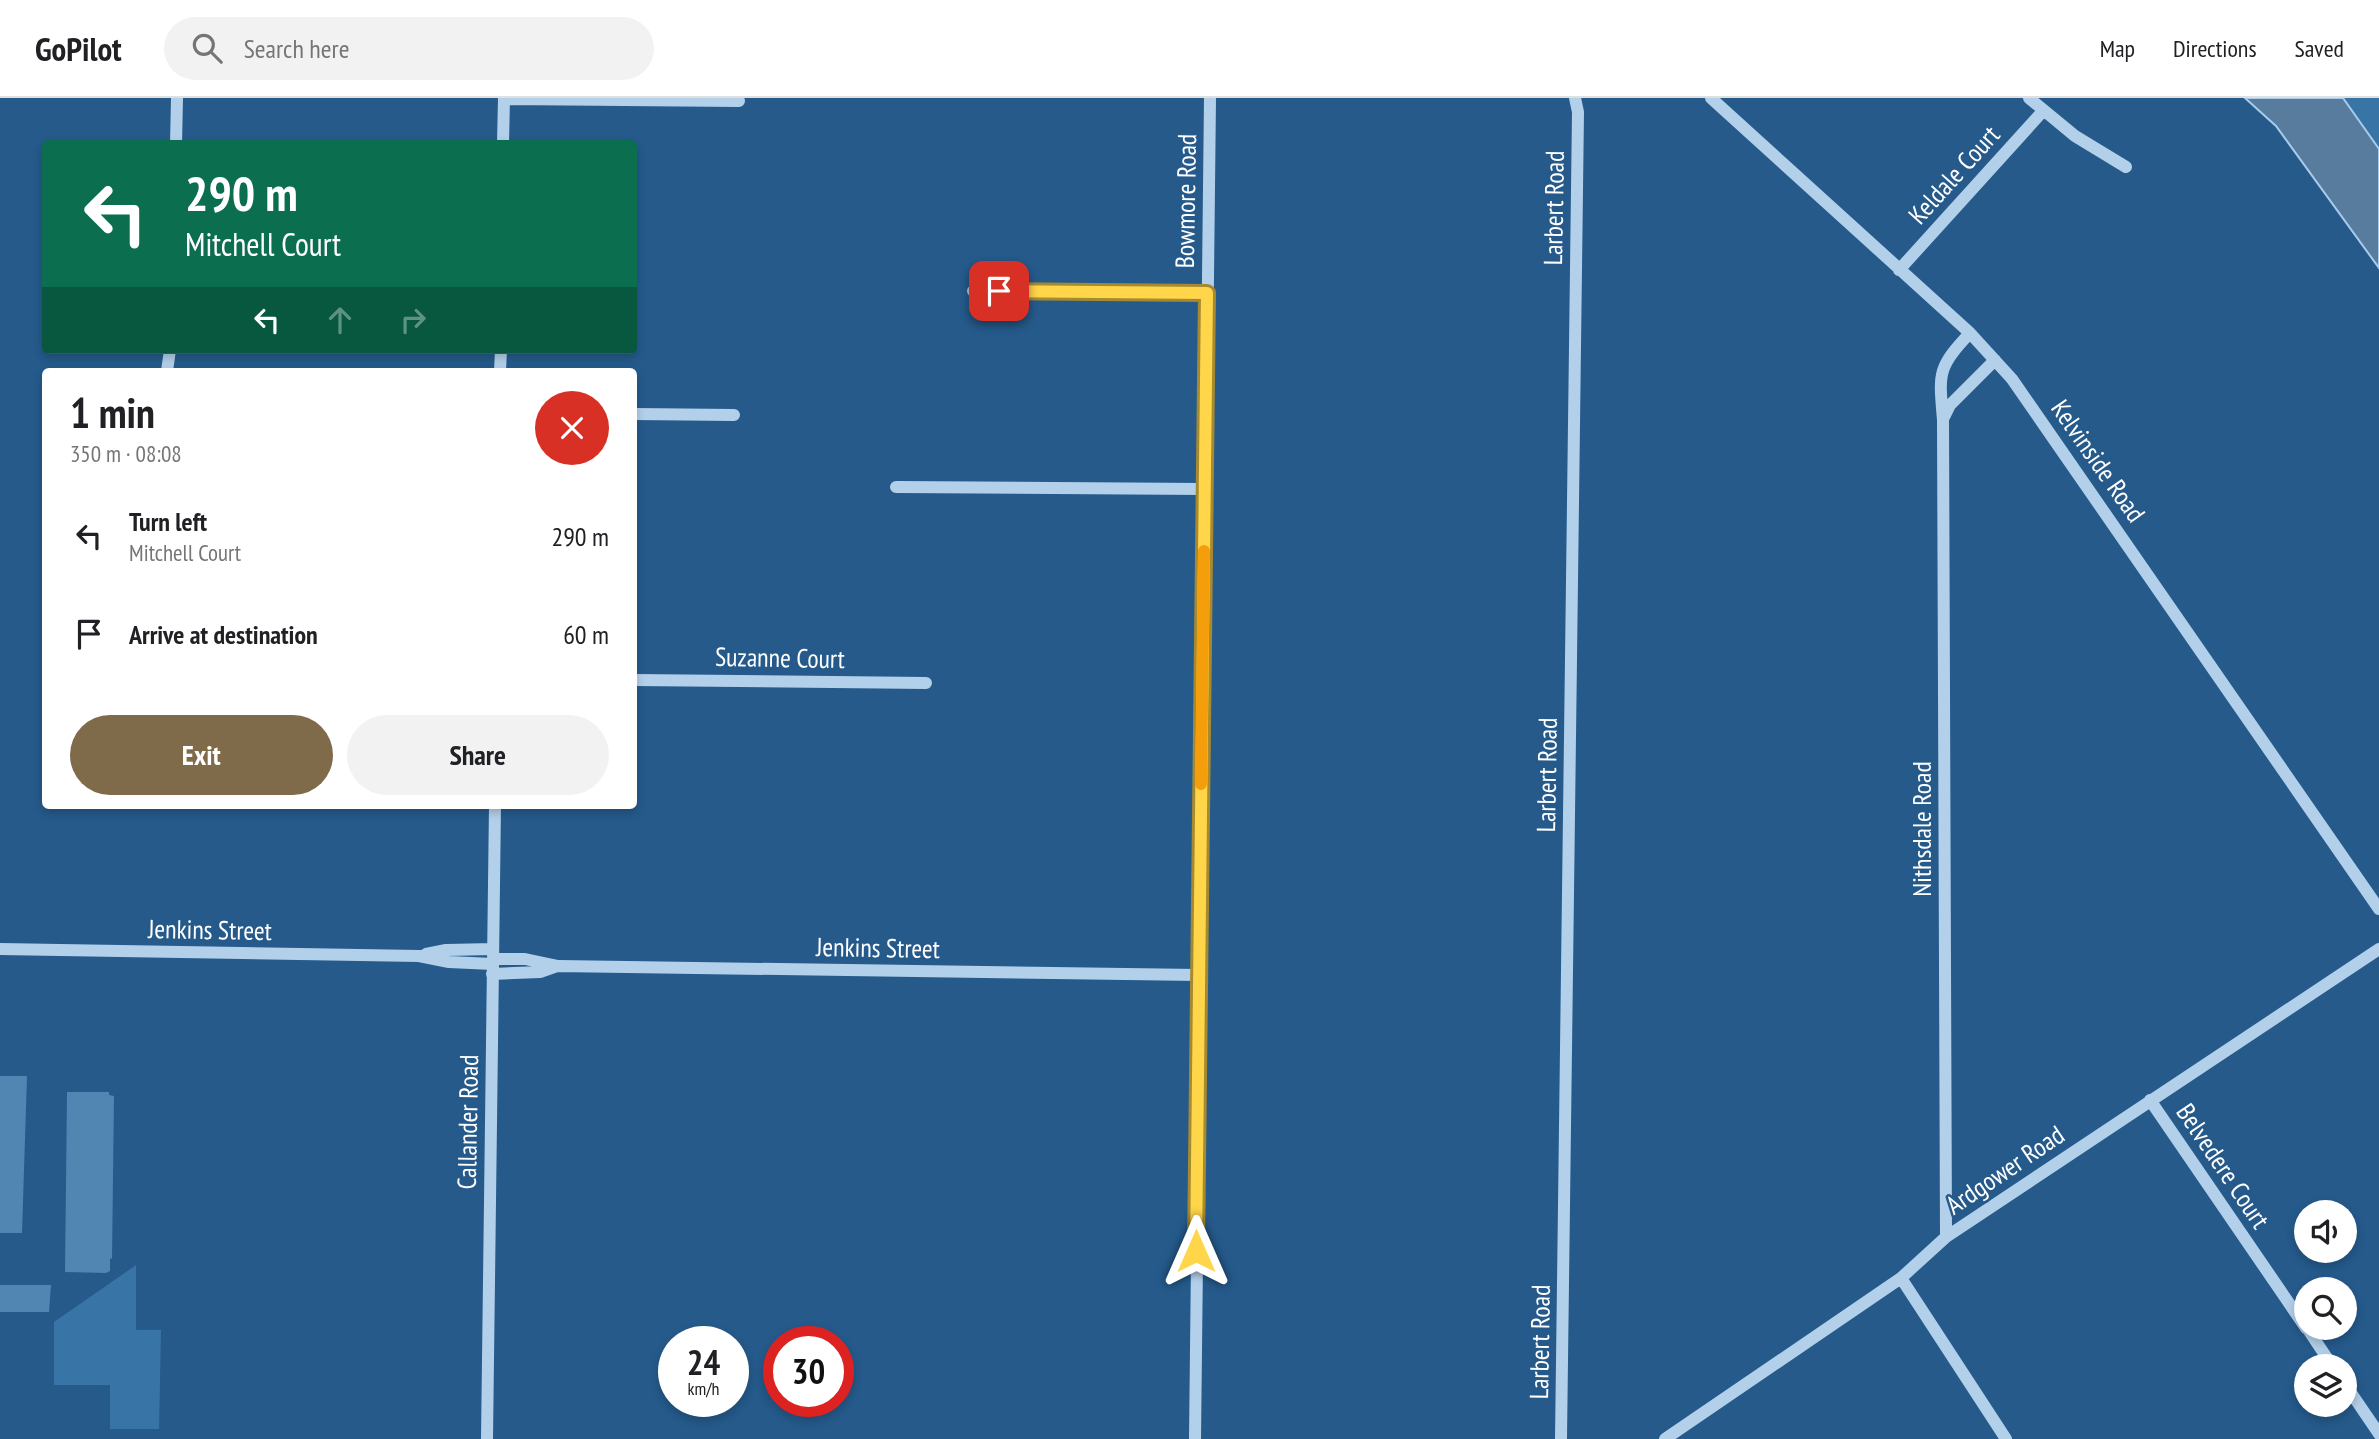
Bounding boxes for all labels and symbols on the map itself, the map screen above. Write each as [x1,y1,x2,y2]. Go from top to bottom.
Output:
street label: Keldale Court [1901,119,2006,231]
street label: Bowmore Road [1168,133,1203,269]
street label: Larbert Road [1536,150,1571,266]
pin [969,261,1029,321]
street label: Kelvinside Road [2044,393,2153,528]
street label: Suzanne Court [715,640,845,675]
street label: Larbert Road [1529,717,1564,833]
street label: Nithsdale Road [1905,761,1938,897]
street label: Jenkins Street [147,912,272,947]
street label: Jenkins Street [815,930,940,965]
street label: Callander Road [450,1054,485,1190]
street label: Belvedere Court [2170,1097,2277,1235]
street label: Ardgower Road [1939,1118,2070,1221]
position arrow [1159,1214,1233,1288]
street label: Larbert Road [1522,1284,1557,1400]
speed limit sign: 30 [763,1326,854,1417]

